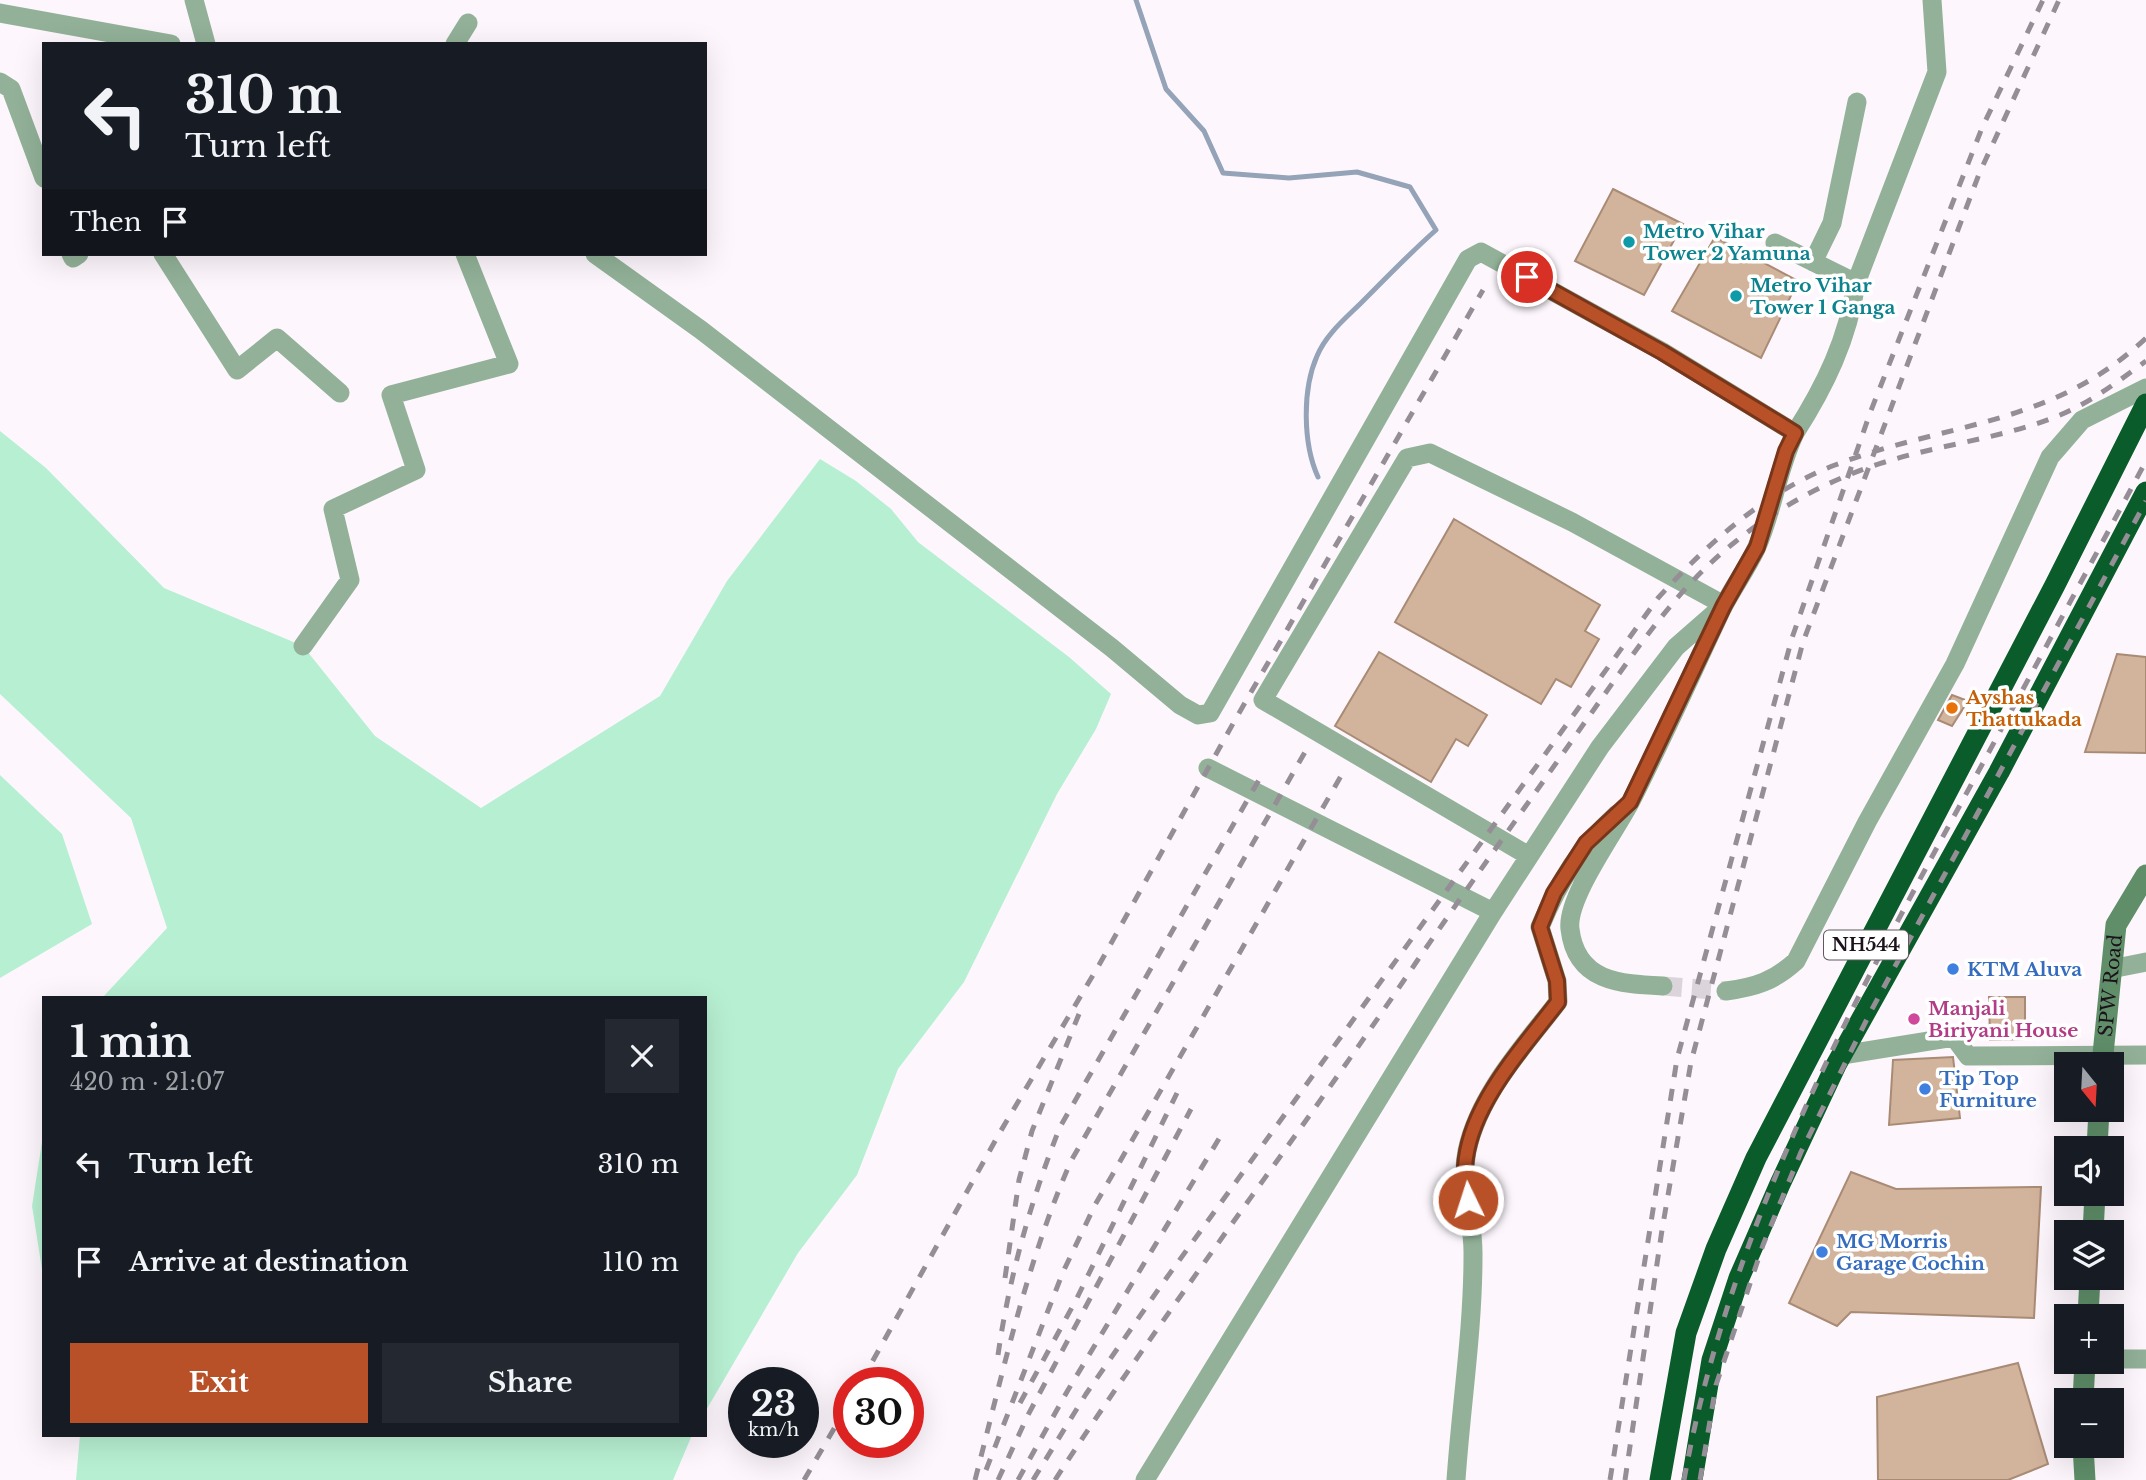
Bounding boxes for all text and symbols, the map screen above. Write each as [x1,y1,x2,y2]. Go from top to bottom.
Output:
text: 310 m [185,65,342,126]
icon: left [70,70,161,161]
text: Turn left [185,126,331,166]
icon: arrive [156,203,194,241]
text: Then [70,206,142,238]
place label: Metro Vihar Tower 2 Yamuna [1643,220,1811,265]
marker: Metro Vihar Tower 2 Yamuna [1621,234,1637,250]
pin [1497,247,1557,307]
icon: arrive [1508,258,1546,296]
place label: Metro Vihar Tower 1 Ganga [1750,274,1895,319]
marker: Metro Vihar Tower 1 Ganga [1728,288,1744,304]
place label: Ayshas Thattukada [1965,686,2082,731]
marker: Ayshas Thattukada [1944,700,1960,716]
road number: NH544 [1824,930,1908,960]
street label: SPW Road [2093,933,2127,1038]
place label: KTM Aluva [1967,958,2082,981]
marker: KTM Aluva [1945,961,1961,977]
place label: Manjali Biriyani House [1928,997,2078,1042]
marker: Manjali Biriyani House [1906,1011,1922,1027]
text: 1 min [70,1016,192,1068]
button: close [605,1019,679,1093]
north arrow [2054,1052,2124,1122]
map controls [2054,1052,2124,1458]
place label: Tip Top Furniture [1939,1067,2037,1112]
text: 420 m · 21:07 [70,1068,224,1096]
marker: Tip Top Furniture [1917,1081,1933,1097]
button: sound [2054,1136,2124,1206]
icon: left [70,1145,108,1183]
text: Turn left [129,1148,253,1180]
text: 310 m [597,1148,679,1180]
position arrow [1431,1163,1505,1237]
button: layers [2054,1220,2124,1290]
place label: MG Morris Garage Cochin [1836,1230,1985,1275]
icon: arrive [70,1243,108,1281]
marker: MG Morris Garage Cochin [1814,1244,1830,1260]
text: Arrive at destination [129,1246,409,1278]
text: 110 m [602,1246,679,1278]
button: + [2054,1304,2124,1374]
button: Exit [70,1343,368,1423]
button: Share [382,1343,679,1423]
speed limit sign: 30 [833,1367,924,1458]
text: 23 [751,1382,796,1425]
button: − [2054,1388,2124,1458]
text: km/h [748,1419,799,1441]

